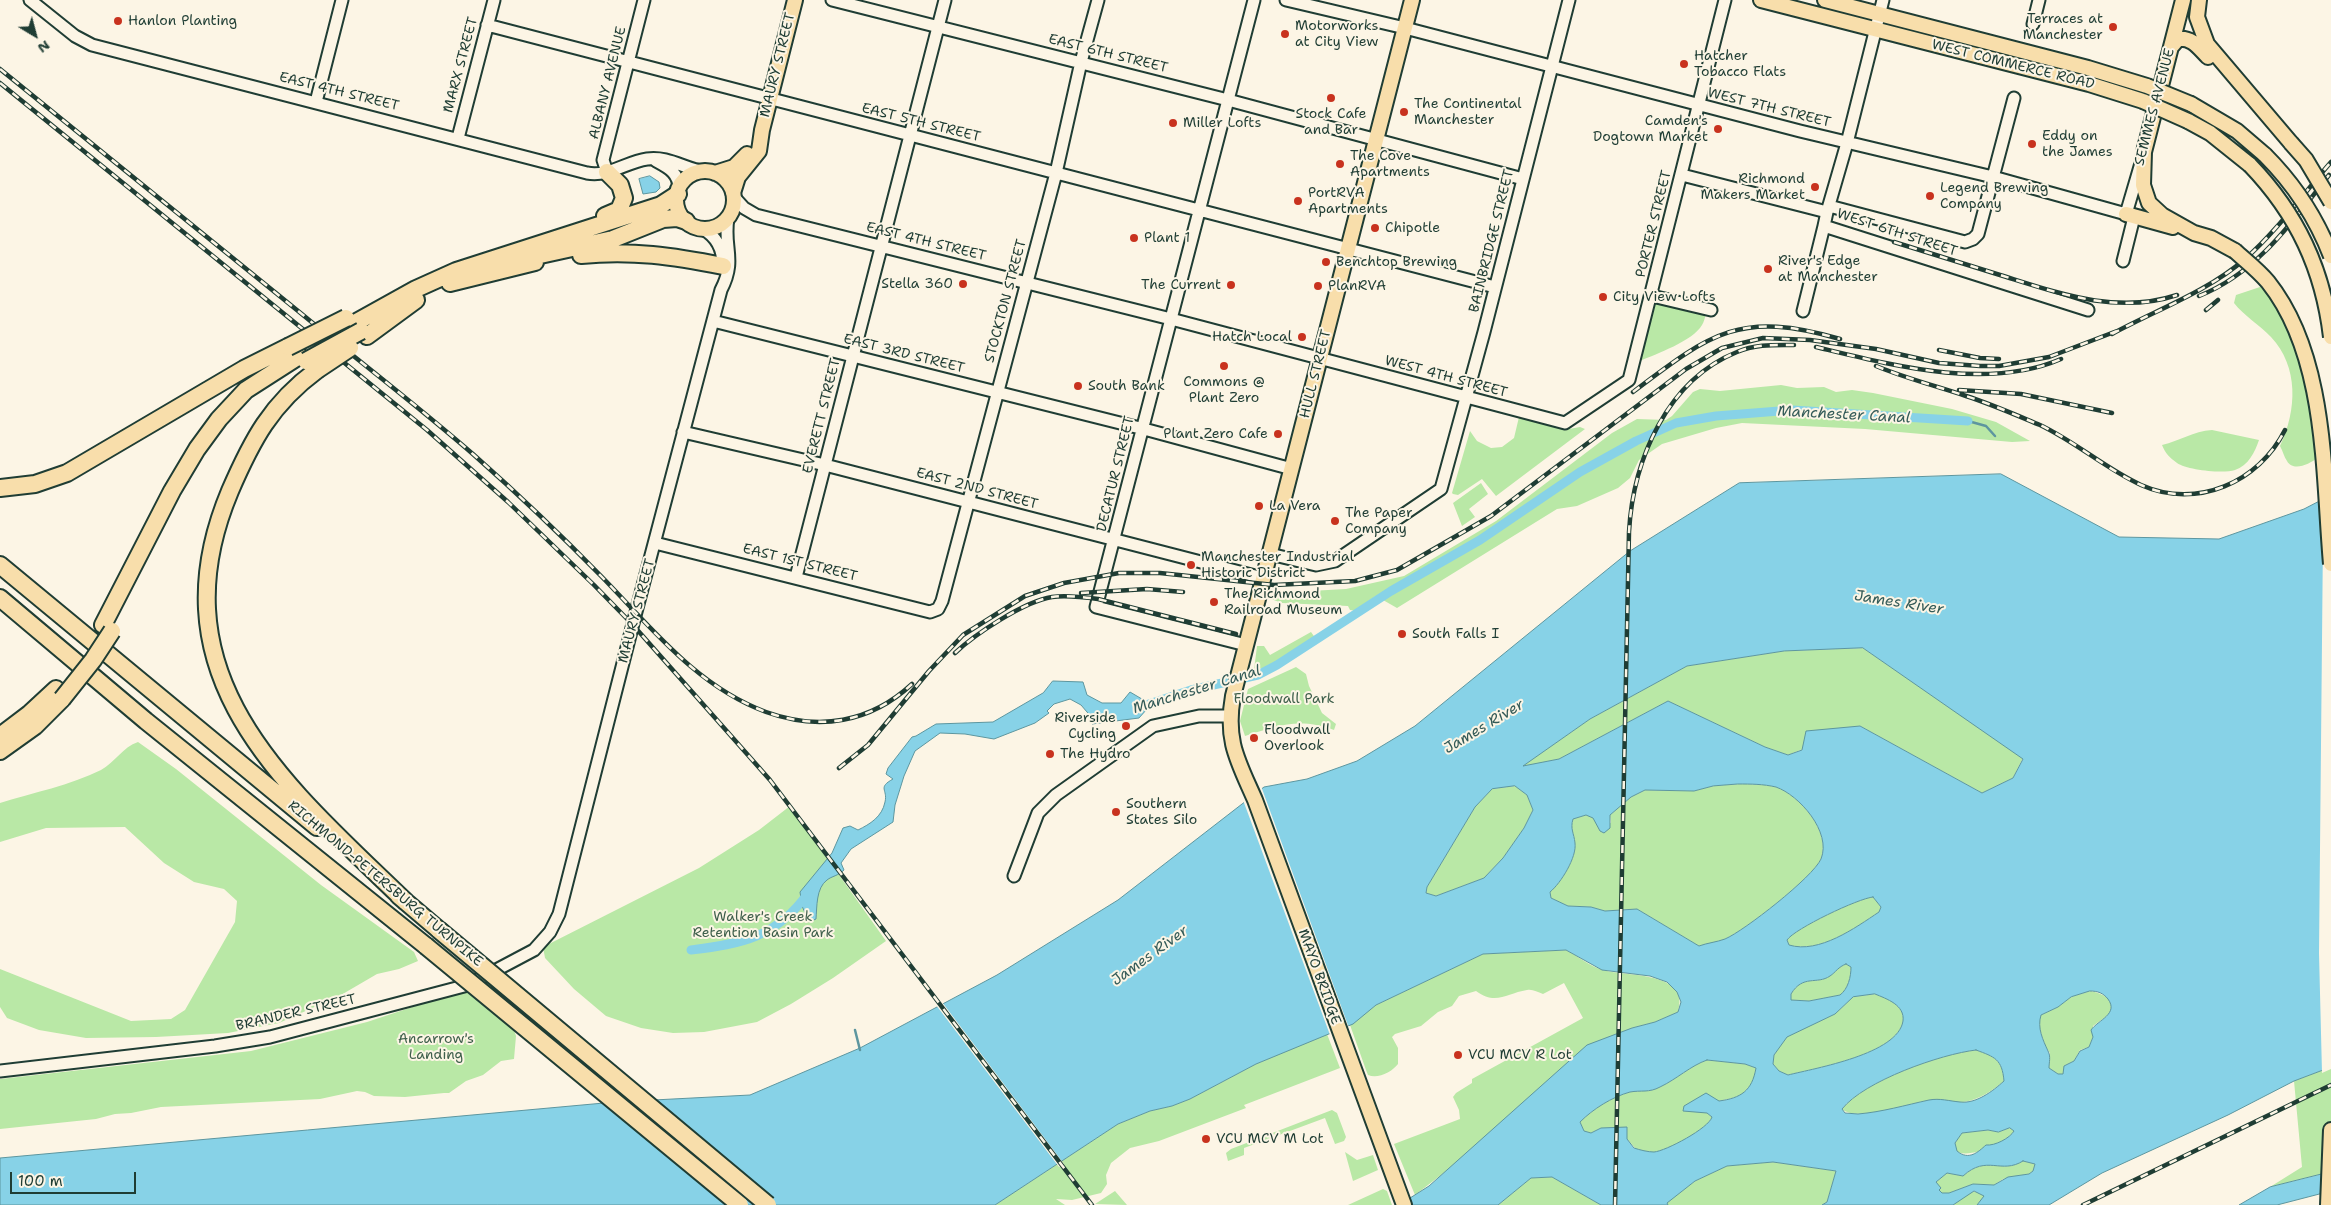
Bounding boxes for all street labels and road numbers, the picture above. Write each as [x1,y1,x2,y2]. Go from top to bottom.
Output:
street label: MAURY STREET [757,11,799,119]
street label: MARX STREET [440,15,482,115]
street label: ALBANY AVENUE [586,25,630,141]
street label: EAST 6TH STREET [1047,31,1169,77]
street label: WEST COMMERCE ROAD [1930,37,2096,93]
street label: SEMMES AVENUE [2131,47,2179,167]
street label: EAST 4TH STREET [277,69,401,115]
street label: WEST 7TH STREET [1706,85,1832,131]
street label: EAST 5TH STREET [860,100,982,146]
street label: BAINBRIDGE STREET [1466,168,1518,314]
street label: PORTER STREET [1633,169,1675,279]
street label: WEST 6TH STREET [1834,206,1960,260]
street label: EAST 4TH STREET [864,219,988,265]
street label: STOCKTON STREET [981,238,1031,364]
street label: HULL STREET [1297,328,1335,420]
street label: EAST 3RD STREET [842,331,966,377]
street label: WEST 4TH STREET [1383,353,1509,401]
street label: EVERETT STREET [800,357,844,475]
street label: DECATUR STREET [1094,414,1138,534]
street label: EAST 2ND STREET [914,465,1040,513]
street label: EAST 1ST STREET [741,541,859,585]
street label: MAURY STREET [615,557,659,665]
street label: RICHMOND-PETERSBURG TURNPIKE [284,797,486,971]
street label: MAYO BRIDGE [1294,927,1344,1027]
street label: BRANDER STREET [234,991,358,1035]

